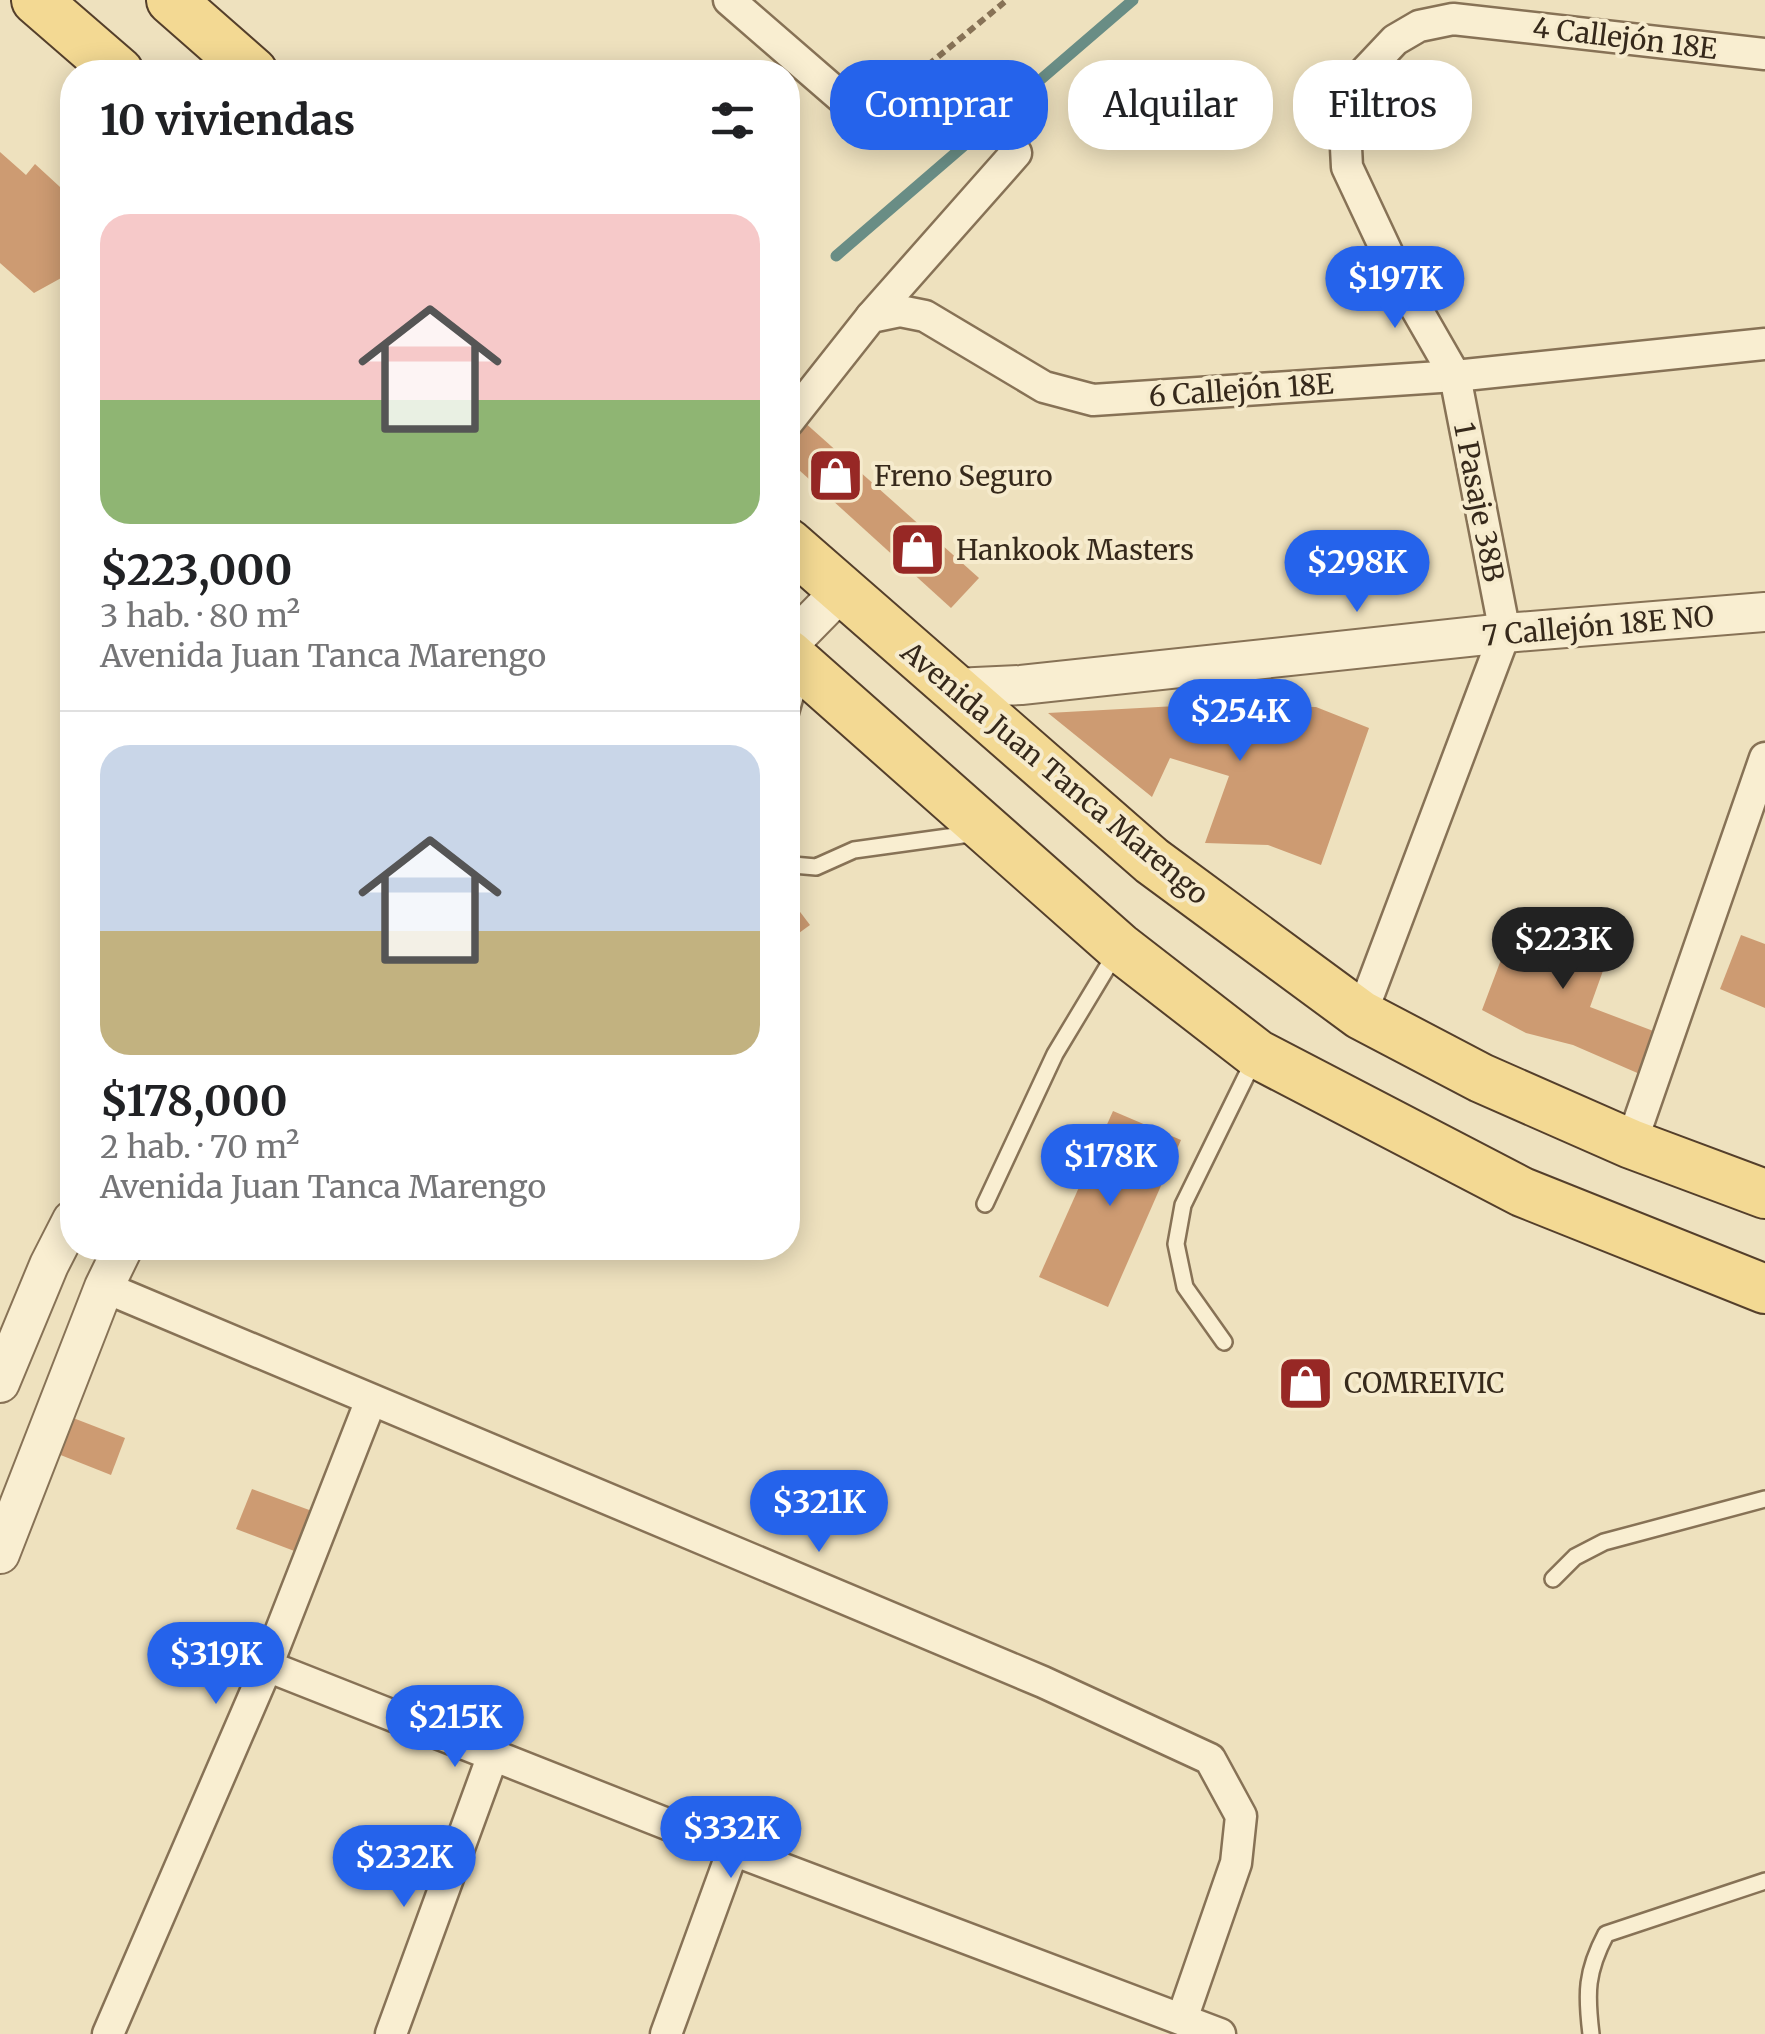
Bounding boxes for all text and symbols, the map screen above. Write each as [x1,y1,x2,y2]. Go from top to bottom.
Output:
street label: 4 Callejón 18E [1531,9,1719,67]
chip: Comprar [830,60,1048,150]
chip: Alquilar [1068,60,1273,150]
chip: Filtros [1293,60,1472,150]
icon: filters [705,93,760,148]
text: 10 viviendas [100,94,355,146]
pin: $197K [1325,246,1465,331]
text: $197K [1347,258,1443,298]
icon: home [340,279,520,459]
street label: 6 Callejón 18E [1147,366,1335,414]
street label: 1 Pasaje 38B [1446,419,1512,585]
shop icon: Freno Seguro [805,446,865,506]
place label: Freno Seguro [874,458,1053,494]
shop icon: Hankook Masters [887,520,947,580]
pin: $298K [1287,530,1427,615]
place label: Hankook Masters [956,532,1194,568]
text: $298K [1307,542,1407,582]
text: $223,000 [100,544,292,596]
text: 3 hab. · 80 m² [100,596,300,636]
street label: 7 Callejón 18E NO [1481,598,1715,654]
street label: Avenida Juan Tanca Marengo [893,633,1216,912]
text: Avenida Juan Tanca Marengo [100,636,546,676]
pin: $254K [1170,679,1310,764]
text: $254K [1190,691,1290,731]
icon: home [340,810,520,990]
pin: $223K [1493,907,1633,992]
text: $223K [1514,919,1612,959]
text: $178,000 [100,1075,288,1127]
pin: $178K [1040,1124,1180,1209]
text: 2 hab. · 70 m² [100,1127,299,1167]
text: $178K [1063,1136,1157,1176]
text: Avenida Juan Tanca Marengo [100,1167,546,1207]
shop icon: COMREIVIC [1275,1353,1335,1413]
place label: COMREIVIC [1344,1365,1505,1401]
pin: $321K [749,1470,889,1555]
text: $321K [772,1482,866,1522]
pin: $319K [146,1622,286,1707]
text: $319K [169,1634,263,1674]
pin: $215K [385,1685,525,1770]
text: $215K [408,1697,502,1737]
pin: $332K [661,1796,801,1881]
text: $332K [682,1808,780,1848]
pin: $232K [334,1825,474,1910]
text: $232K [355,1837,453,1877]

